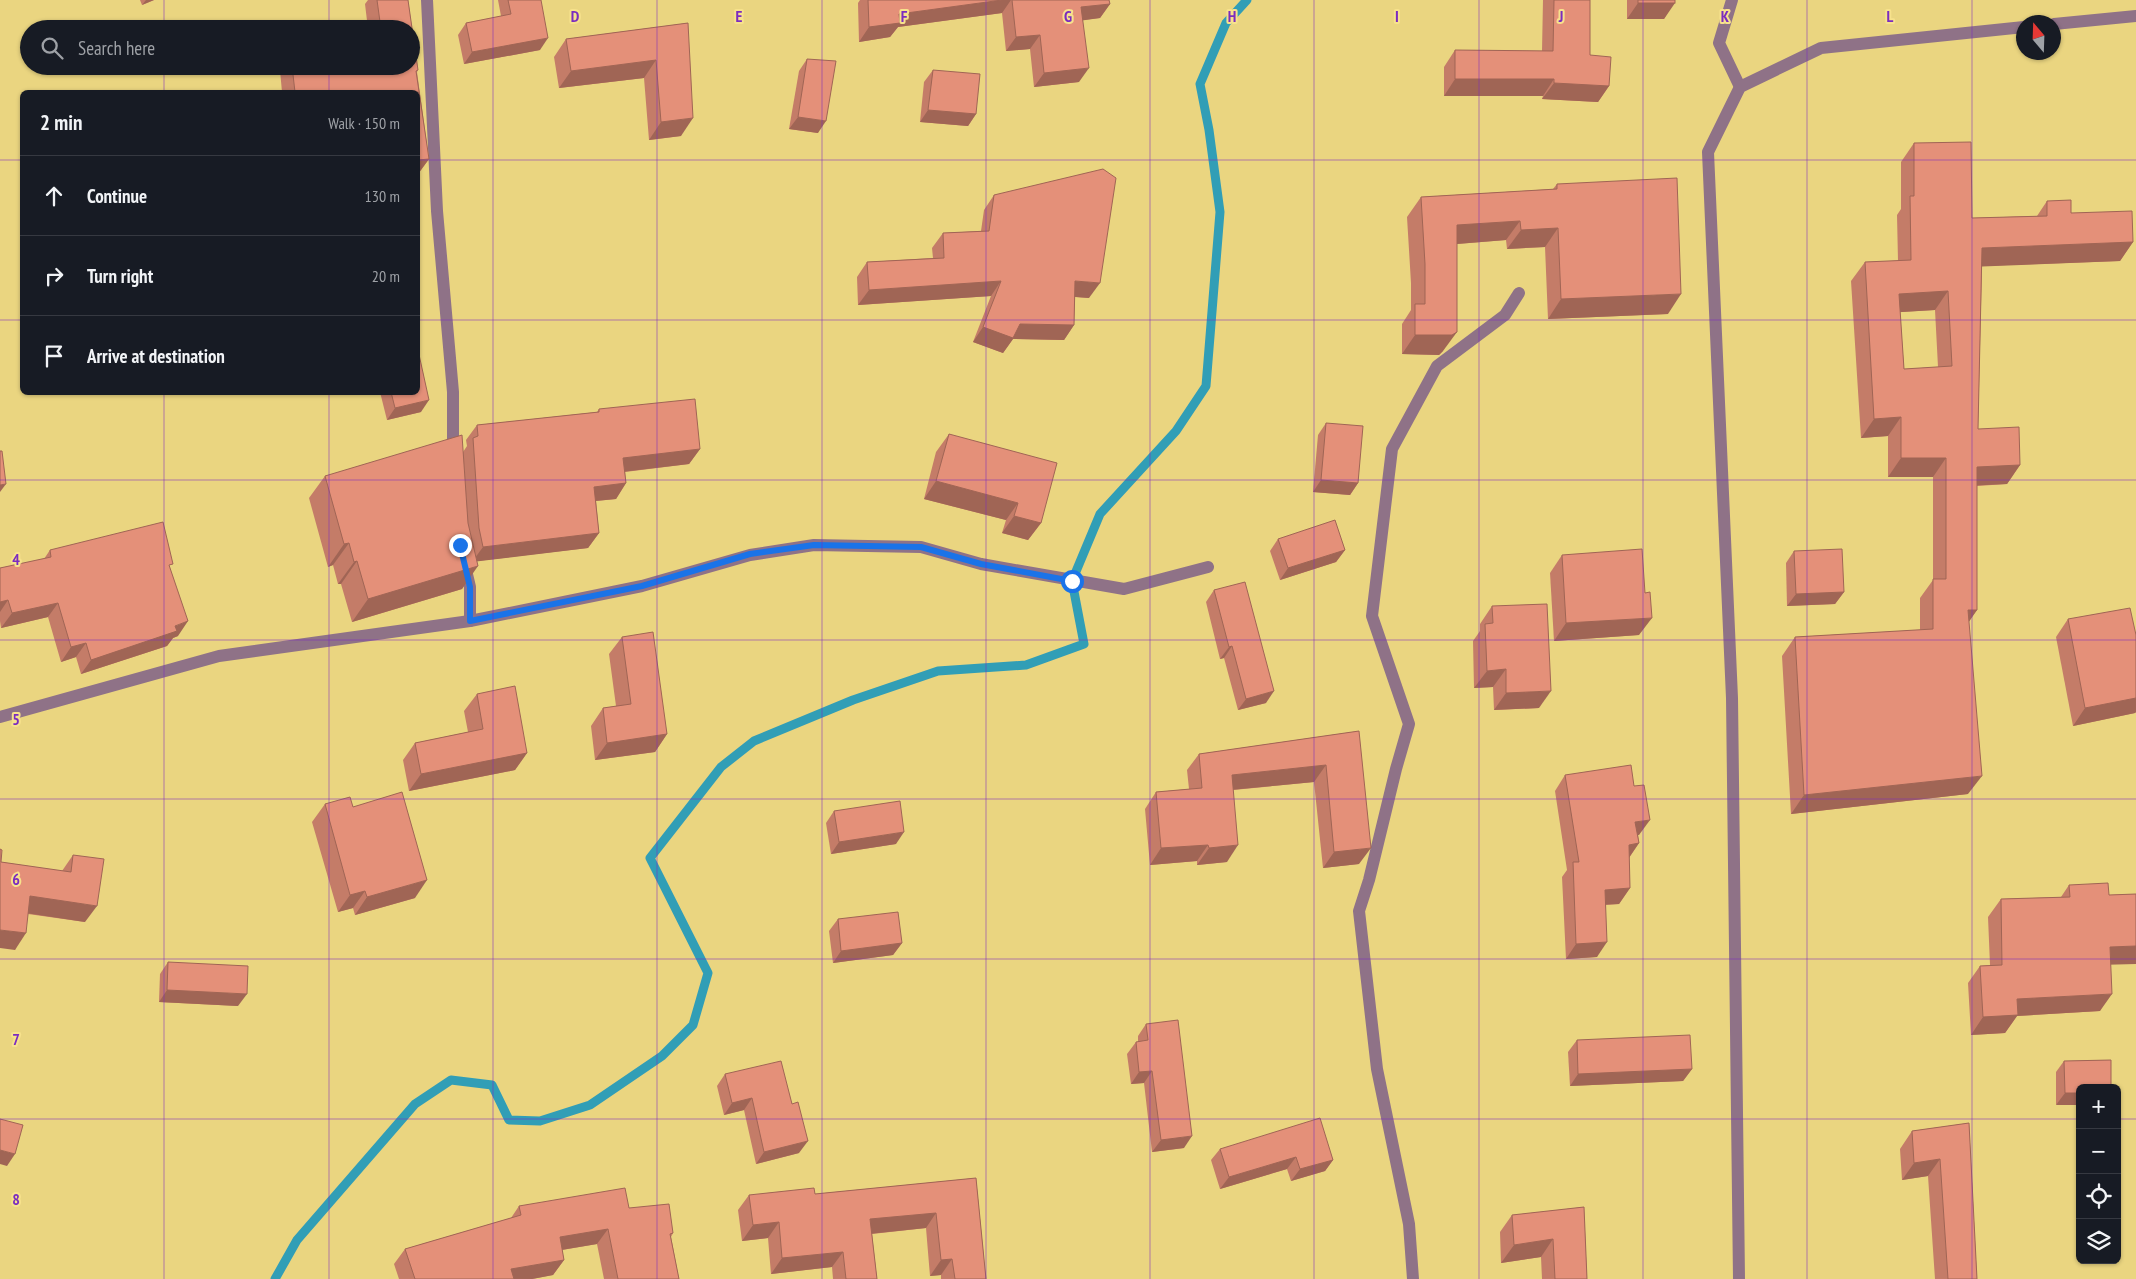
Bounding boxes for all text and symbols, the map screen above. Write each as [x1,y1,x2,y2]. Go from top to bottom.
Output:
text: D [571,6,580,26]
text: E [736,6,743,26]
text: F [901,6,908,26]
text: G [1064,6,1072,26]
text: H [1228,6,1236,26]
text: I [1395,6,1399,26]
text: J [1558,6,1563,26]
text: K [1721,6,1730,26]
text: L [1887,6,1894,26]
north arrow [2016,15,2061,60]
search box [20,20,420,75]
icon: search [38,34,66,62]
text: Search here [78,36,155,60]
text: 2 min [40,109,82,136]
text: Walk · 150 m [328,113,400,133]
icon: ahead [40,182,68,210]
text: Continue [87,184,147,208]
text: 130 m [365,186,400,206]
icon: right [40,262,68,290]
text: Turn right [87,264,153,288]
text: 20 m [372,266,400,286]
icon: arrive [40,342,68,370]
text: Arrive at destination [87,344,225,368]
route end [449,534,472,557]
text: 4 [12,549,20,569]
route start [1061,570,1084,593]
text: 5 [12,709,20,729]
text: 6 [12,869,20,889]
text: 7 [12,1029,20,1049]
map controls [2076,1084,2121,1264]
button: + [2076,1084,2121,1129]
button: − [2076,1129,2121,1174]
button: locate [2076,1174,2121,1219]
text: 8 [12,1189,20,1209]
button: layers [2076,1219,2121,1264]

